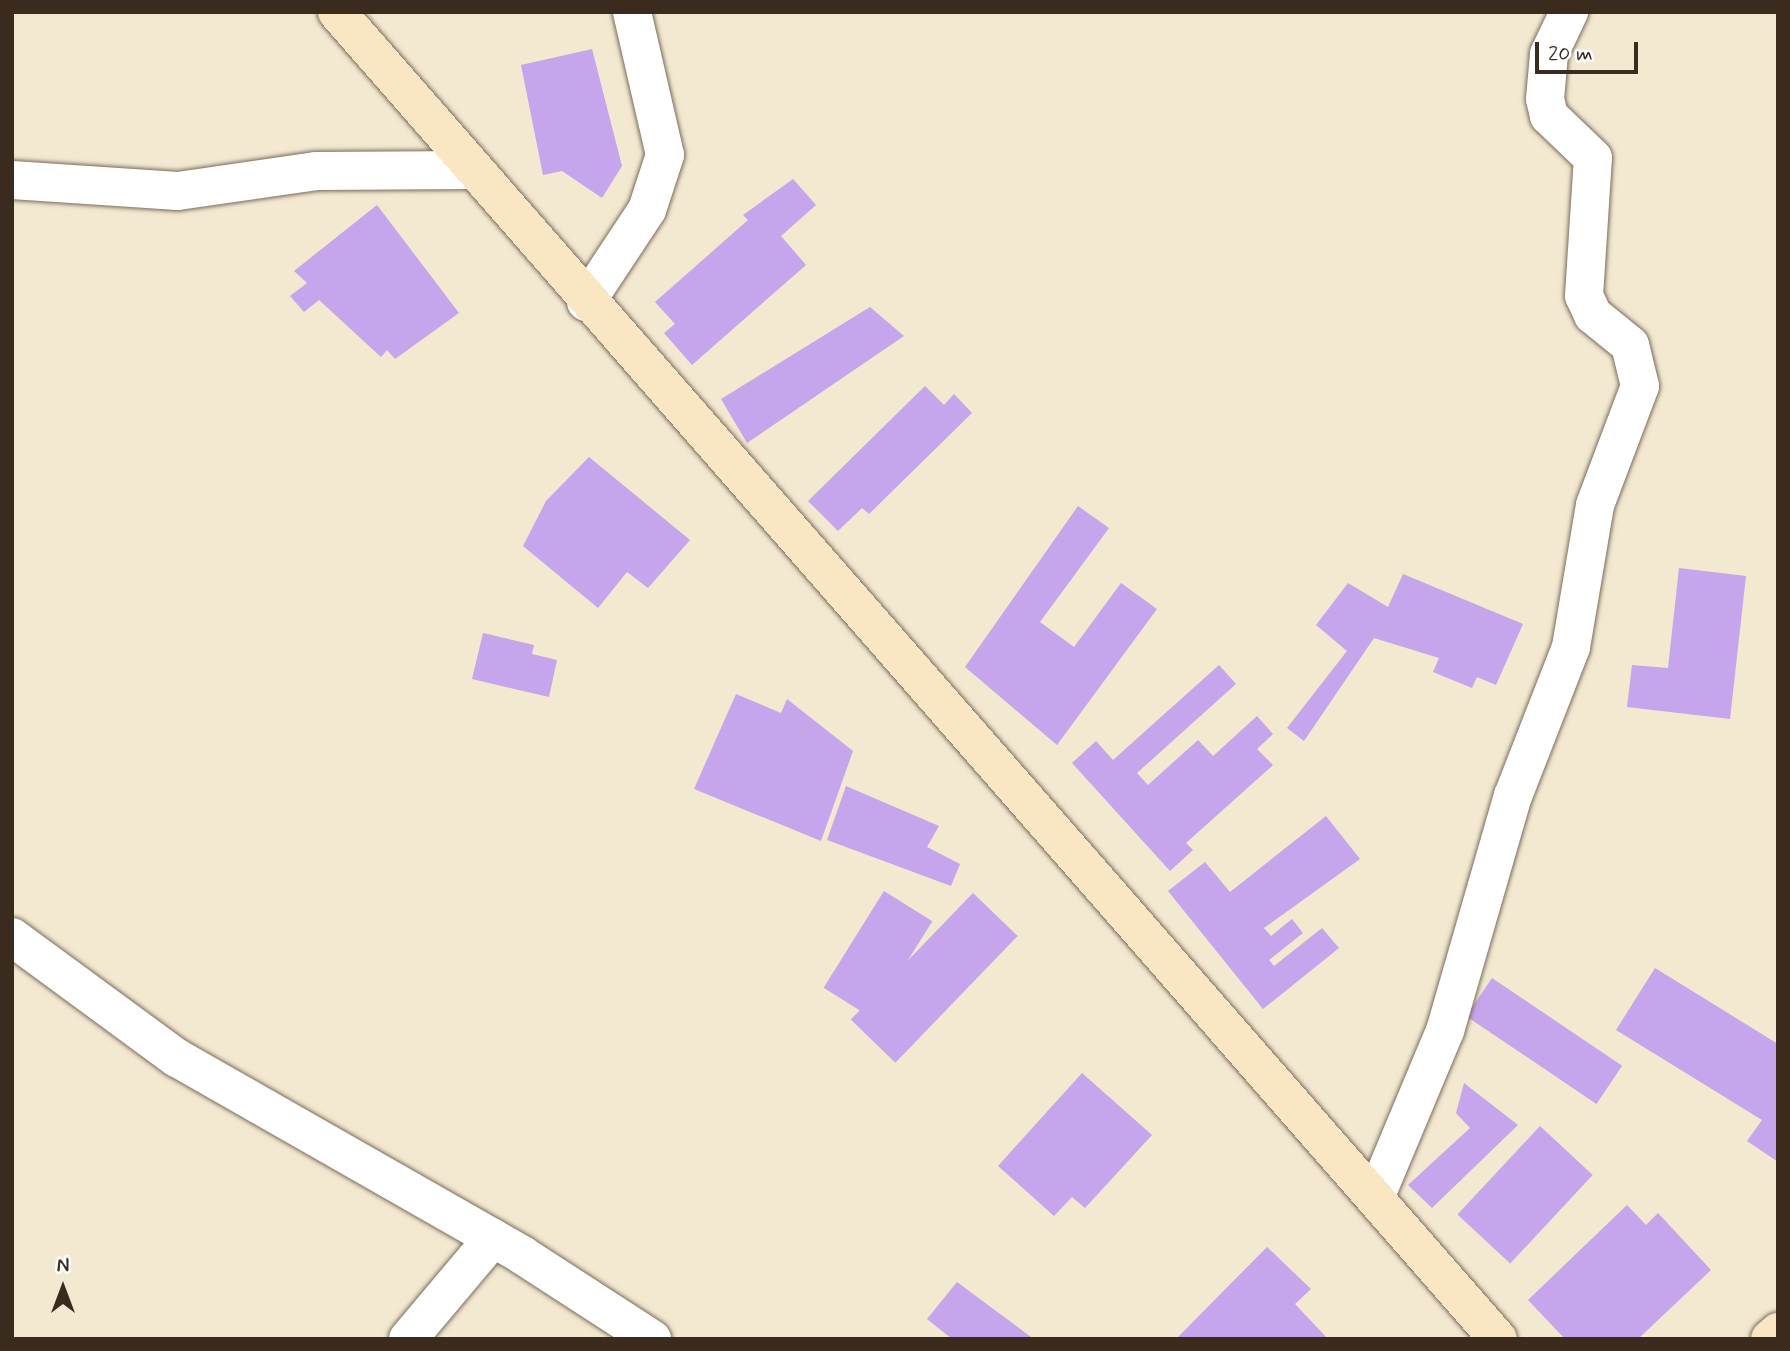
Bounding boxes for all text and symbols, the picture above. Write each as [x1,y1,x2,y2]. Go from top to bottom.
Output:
scale bar [1538,28,1641,72]
text: 20 m [1548,40,1593,68]
north arrow [28,1253,98,1323]
text: N [57,1254,69,1279]

